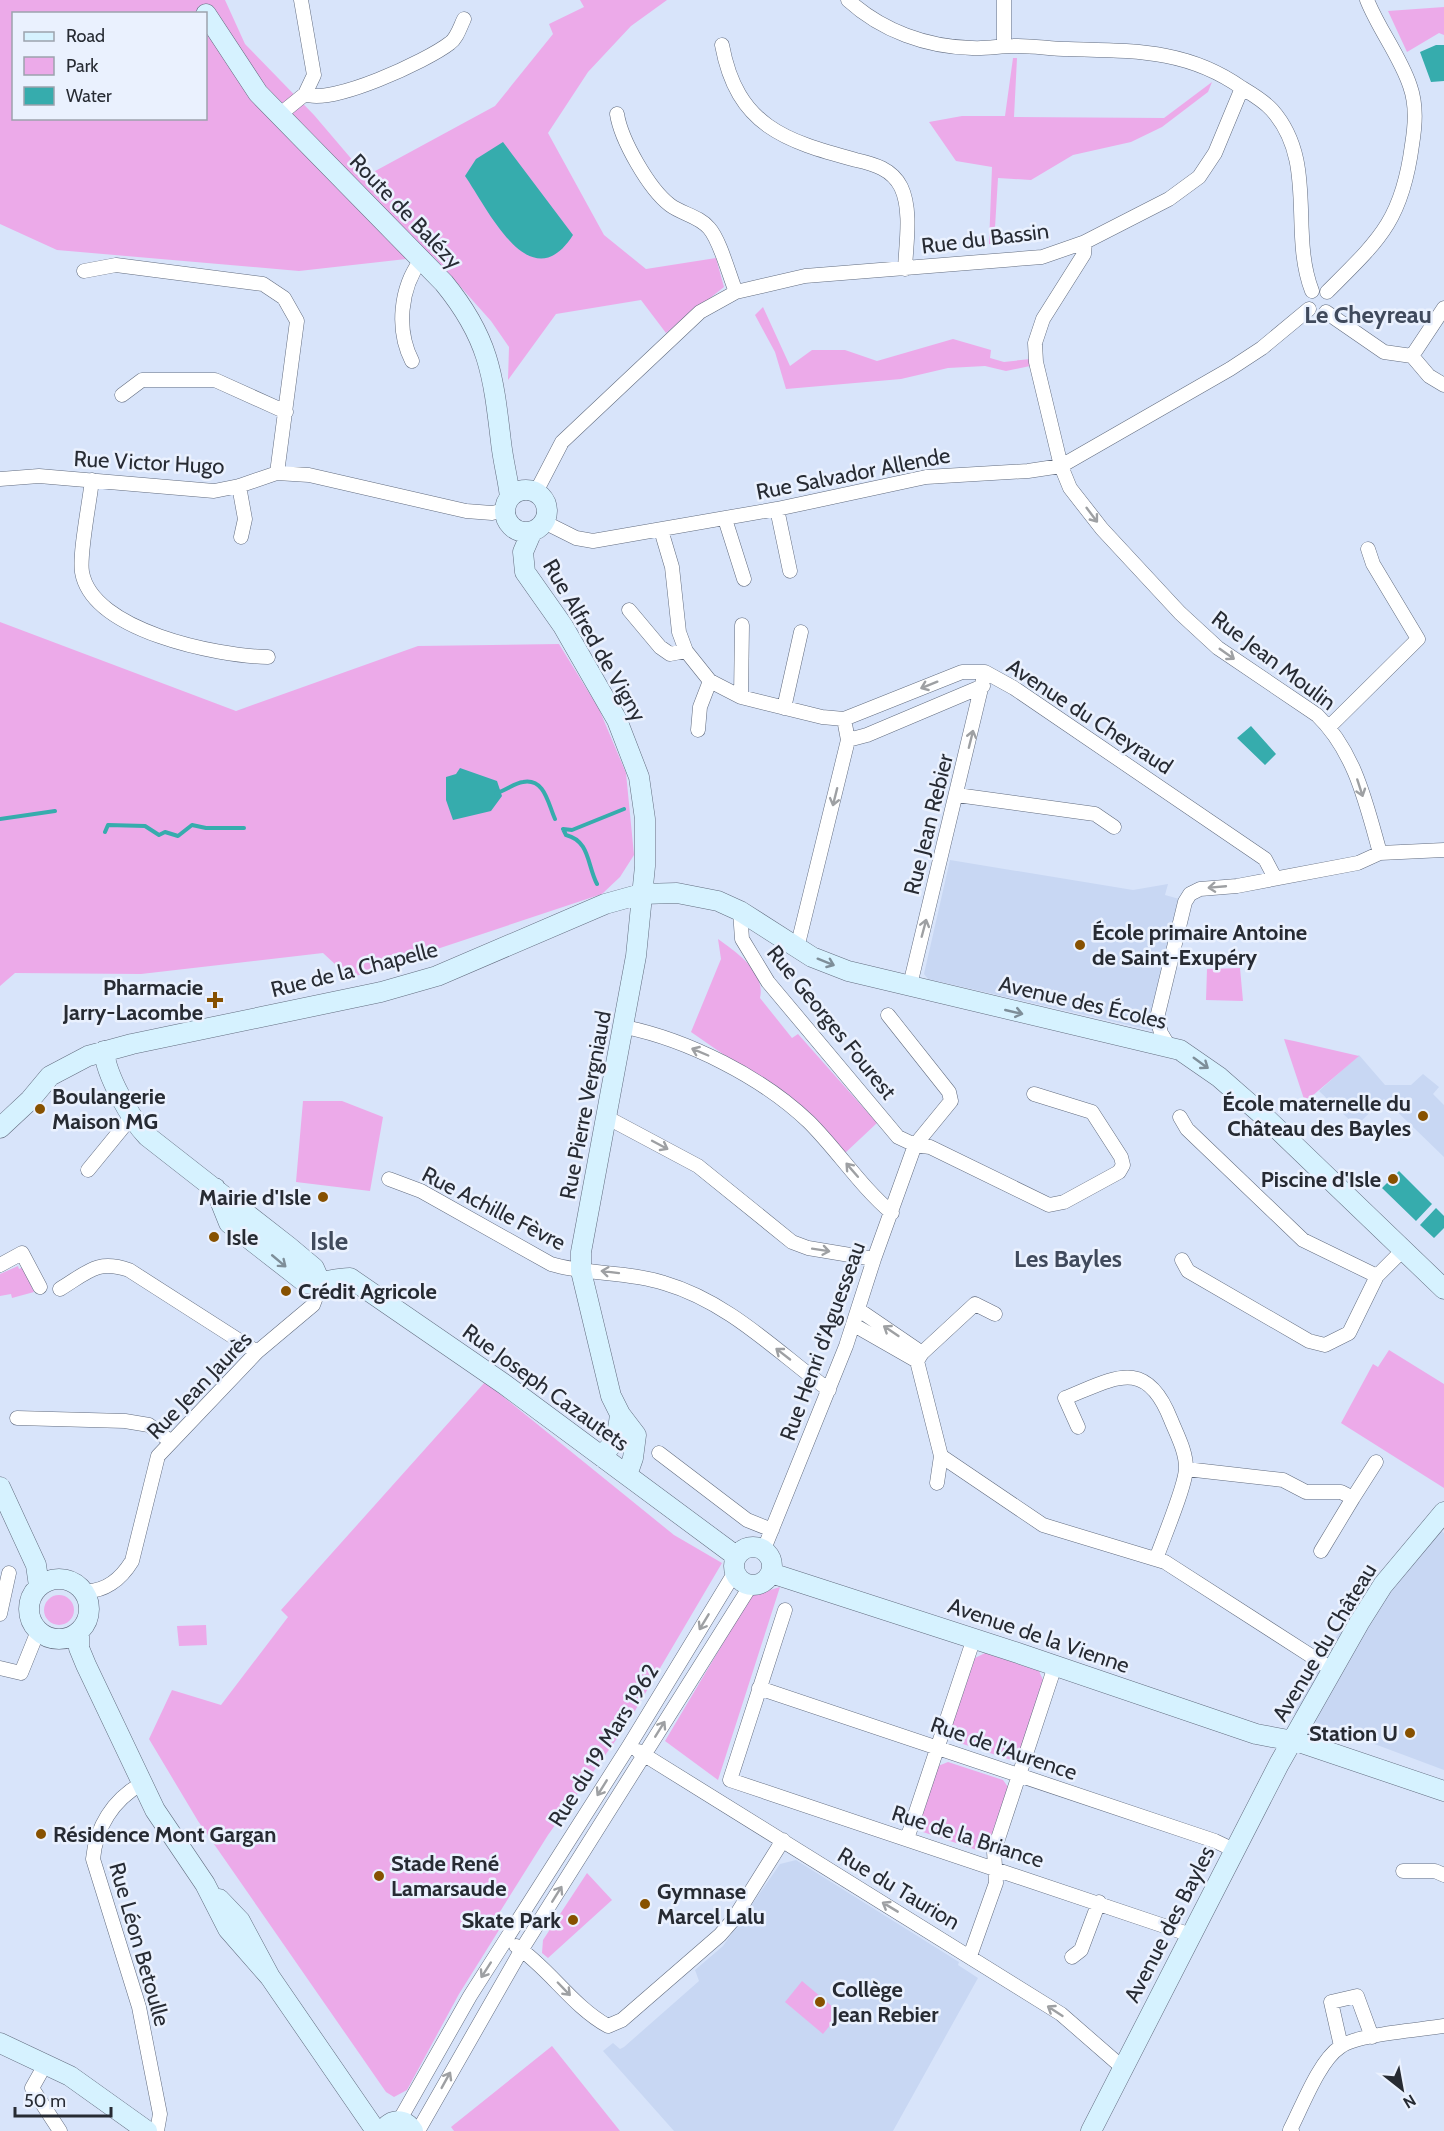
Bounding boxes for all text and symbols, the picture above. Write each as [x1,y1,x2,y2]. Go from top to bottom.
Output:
legend [12,12,207,120]
text: Road [66,25,105,47]
text: Park [66,55,99,77]
text: Water [66,85,112,107]
street label: Route de Balézy [344,148,467,275]
street label: Rue du Bassin [920,217,1050,260]
district label: Le Cheyreau [1304,300,1432,329]
street label: Rue Salvador Allende [754,441,953,506]
street label: Rue Victor Hugo [73,445,225,480]
one-way arrow [1086,506,1098,522]
street label: Rue Alfred de Vigny [537,554,652,726]
street label: Rue Jean Moulin [1206,605,1341,716]
one-way arrow [1219,648,1235,660]
street label: Avenue du Cheyraud [1002,653,1178,780]
one-way arrow [921,680,939,691]
one-way arrow [965,730,977,749]
street label: Rue Jean Rebier [898,751,959,897]
one-way arrow [1356,778,1367,797]
one-way arrow [828,787,840,806]
one-way arrow [1208,882,1228,893]
one-way arrow [919,919,931,938]
place label: École primaire Antoine de Saint-Exupéry [1092,919,1307,971]
street label: Rue de la Chapelle [268,936,440,1003]
marker: École primaire Antoine de Saint-Exupéry [1073,938,1087,952]
street label: Rue Georges Fourest [761,940,902,1105]
one-way arrow [816,958,835,969]
street label: Avenue des Écoles [996,970,1169,1035]
place label: Pharmacie Jarry-Lacombe [62,974,203,1026]
marker: Pharmacie Jarry-Lacombe [208,993,222,1007]
one-way arrow [1005,1006,1024,1018]
street label: Rue Pierre Vergniaud [554,1009,617,1202]
one-way arrow [691,1046,710,1057]
one-way arrow [1192,1057,1208,1069]
place label: Boulangerie Maison MG [52,1083,165,1135]
place label: École maternelle du Château des Bayles [1222,1090,1411,1142]
marker: Boulangerie Maison MG [33,1102,47,1116]
marker: École maternelle du Château des Bayles [1416,1109,1430,1123]
one-way arrow [650,1140,668,1151]
street label: Rue Achille Fèvre [417,1161,570,1256]
one-way arrow [845,1163,859,1178]
place label: Piscine d'Isle [1261,1166,1381,1193]
marker: Piscine d'Isle [1386,1172,1400,1186]
place label: Mairie d'Isle [199,1184,311,1211]
marker: Mairie d'Isle [316,1190,330,1204]
place label: Isle [226,1224,258,1251]
district label: Isle [310,1225,348,1257]
marker: Isle [207,1230,221,1244]
street label: Rue Henri d'Aguesseau [774,1238,871,1444]
district label: Les Bayles [1014,1244,1122,1273]
one-way arrow [811,1245,830,1256]
one-way arrow [271,1255,287,1268]
one-way arrow [601,1267,621,1278]
place label: Crédit Agricole [298,1278,437,1305]
marker: Crédit Agricole [279,1284,293,1298]
street label: Rue Joseph Cazautets [457,1318,634,1457]
one-way arrow [883,1325,899,1337]
street label: Rue Jean Jaurès [141,1326,258,1445]
one-way arrow [775,1348,791,1361]
street label: Avenue du Château [1267,1558,1382,1726]
street label: Avenue de la Vienne [945,1592,1133,1679]
one-way arrow [697,1613,709,1630]
street label: Rue du 19 Mars 1962 [542,1659,664,1832]
street label: Rue de l'Aurence [927,1711,1081,1786]
place label: Station U [1309,1720,1398,1747]
one-way arrow [655,1721,667,1738]
marker: Station U [1403,1726,1417,1740]
one-way arrow [595,1779,607,1796]
street label: Rue de la Briance [888,1799,1047,1874]
place label: Résidence Mont Gargan [53,1821,276,1848]
marker: Résidence Mont Gargan [34,1827,48,1841]
street label: Rue du Taurion [833,1841,965,1936]
street label: Avenue des Bayles [1118,1841,1221,2007]
place label: Stade René Lamarsaude [391,1850,507,1902]
street label: Rue Léon Betoulle [103,1859,176,2029]
marker: Stade René Lamarsaude [372,1869,386,1883]
place label: Gymnase Marcel Lalu [657,1878,765,1930]
one-way arrow [551,1886,563,1903]
marker: Gymnase Marcel Lalu [638,1897,652,1911]
one-way arrow [882,1900,899,1912]
place label: Skate Park [461,1907,561,1934]
marker: Skate Park [566,1913,580,1927]
one-way arrow [480,1962,492,1978]
place label: Collège Jean Rebier [831,1976,939,2028]
one-way arrow [557,1982,572,1997]
marker: Collège Jean Rebier [813,1995,827,2009]
one-way arrow [1047,2004,1064,2016]
north arrow [1372,2059,1432,2119]
one-way arrow [441,2071,452,2089]
scale bar [15,2080,111,2118]
text: 50 m [24,2090,66,2112]
text: N [1400,2090,1419,2112]

